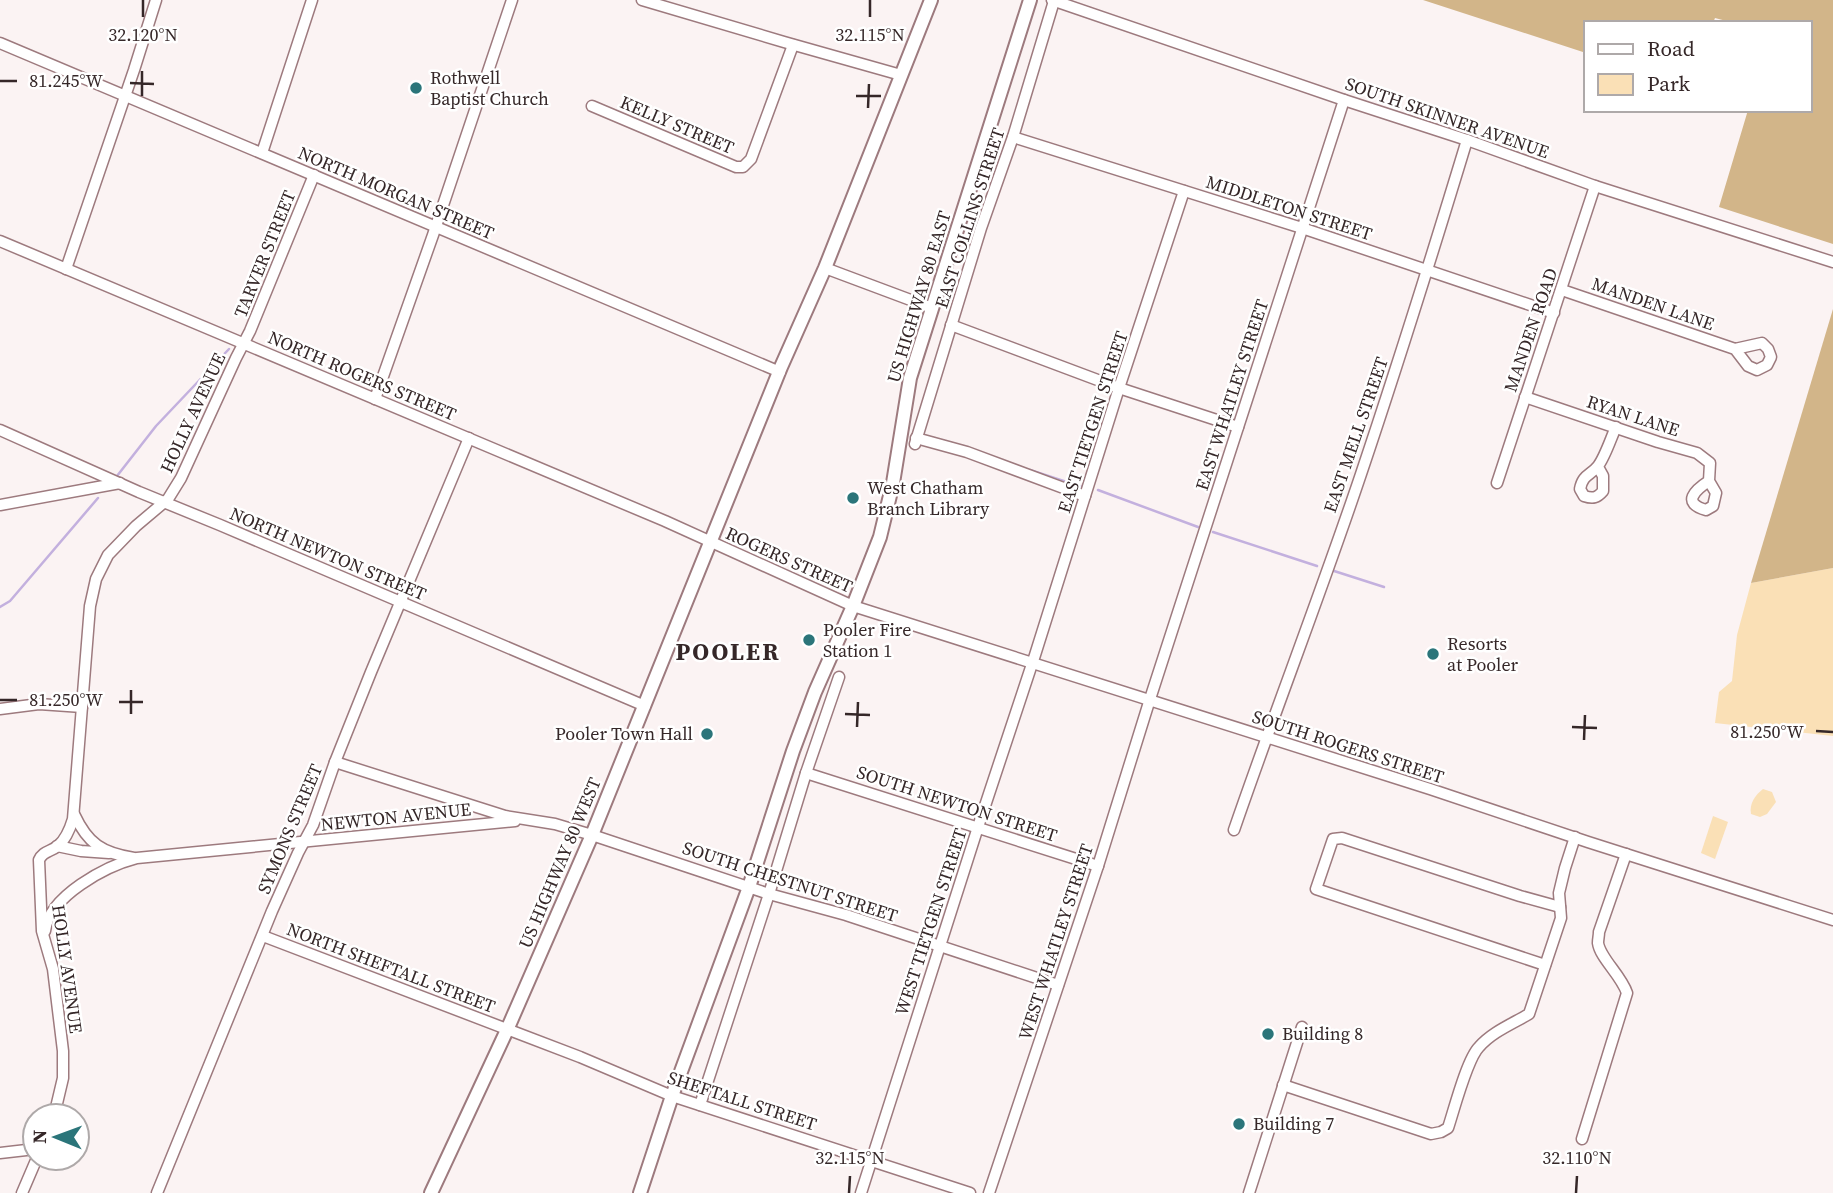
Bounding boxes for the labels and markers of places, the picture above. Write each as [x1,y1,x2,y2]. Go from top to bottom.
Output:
place label: Rothwell Baptist Church [430,65,549,111]
marker: Rothwell Baptist Church [408,80,424,96]
place label: West Chatham Branch Library [867,475,990,521]
marker: West Chatham Branch Library [845,490,861,506]
place label: Pooler Fire Station 1 [823,617,911,663]
place label: Resorts at Pooler [1447,631,1519,677]
marker: Pooler Fire Station 1 [801,632,817,648]
marker: Resorts at Pooler [1425,646,1441,662]
place label: Pooler Town Hall [555,721,693,746]
marker: Pooler Town Hall [699,726,715,742]
place label: Building 8 [1282,1021,1363,1046]
marker: Building 8 [1260,1026,1276,1042]
place label: Building 7 [1253,1111,1334,1136]
marker: Building 7 [1231,1116,1247,1132]

